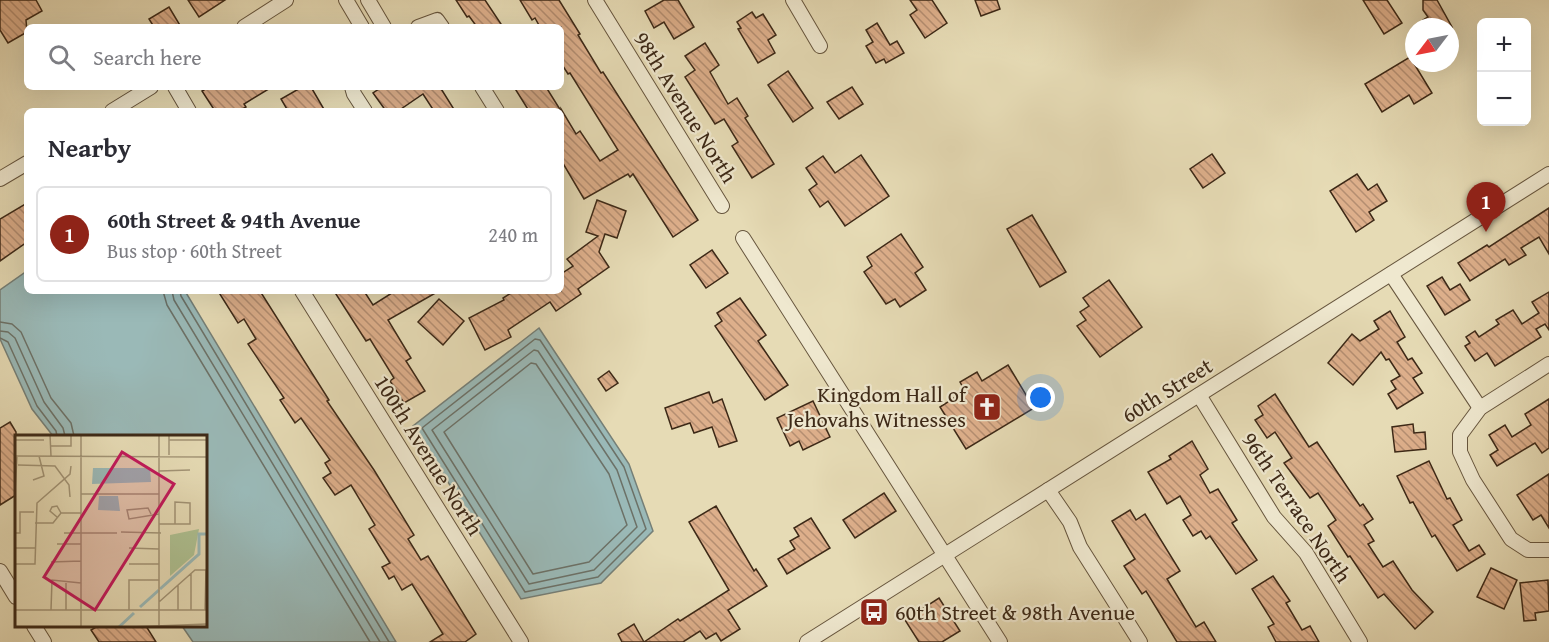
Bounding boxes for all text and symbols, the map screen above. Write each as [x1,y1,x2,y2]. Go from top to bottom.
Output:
north arrow [1405,18,1459,72]
map controls [1477,18,1531,126]
button: + [1477,18,1531,72]
search box [24,24,564,90]
street label: 98th Avenue North [626,25,746,190]
icon: search [45,41,78,74]
text: Search here [93,41,202,73]
button: − [1477,72,1531,126]
text: Nearby [48,128,131,167]
pin: 1 [1466,182,1506,232]
text: 60th Street & 94th Avenue [107,204,361,236]
text: 1 [64,220,75,249]
text: 240 m [488,220,538,249]
text: Bus stop · 60th Street [107,236,282,265]
street label: 60th Street [1115,349,1219,431]
street label: 100th Avenue North [367,369,492,542]
place label: Kingdom Hall of Jehovahs Witnesses [784,378,969,435]
your location [1026,383,1055,412]
church icon: Kingdom Hall of Jehovahs Witnesses [971,391,1003,423]
street label: 96th Terrace North [1235,425,1360,589]
inset map [15,435,207,627]
bus stop icon: 60th Street & 98th Avenue [858,596,890,628]
place label: 60th Street & 98th Avenue [895,596,1135,628]

